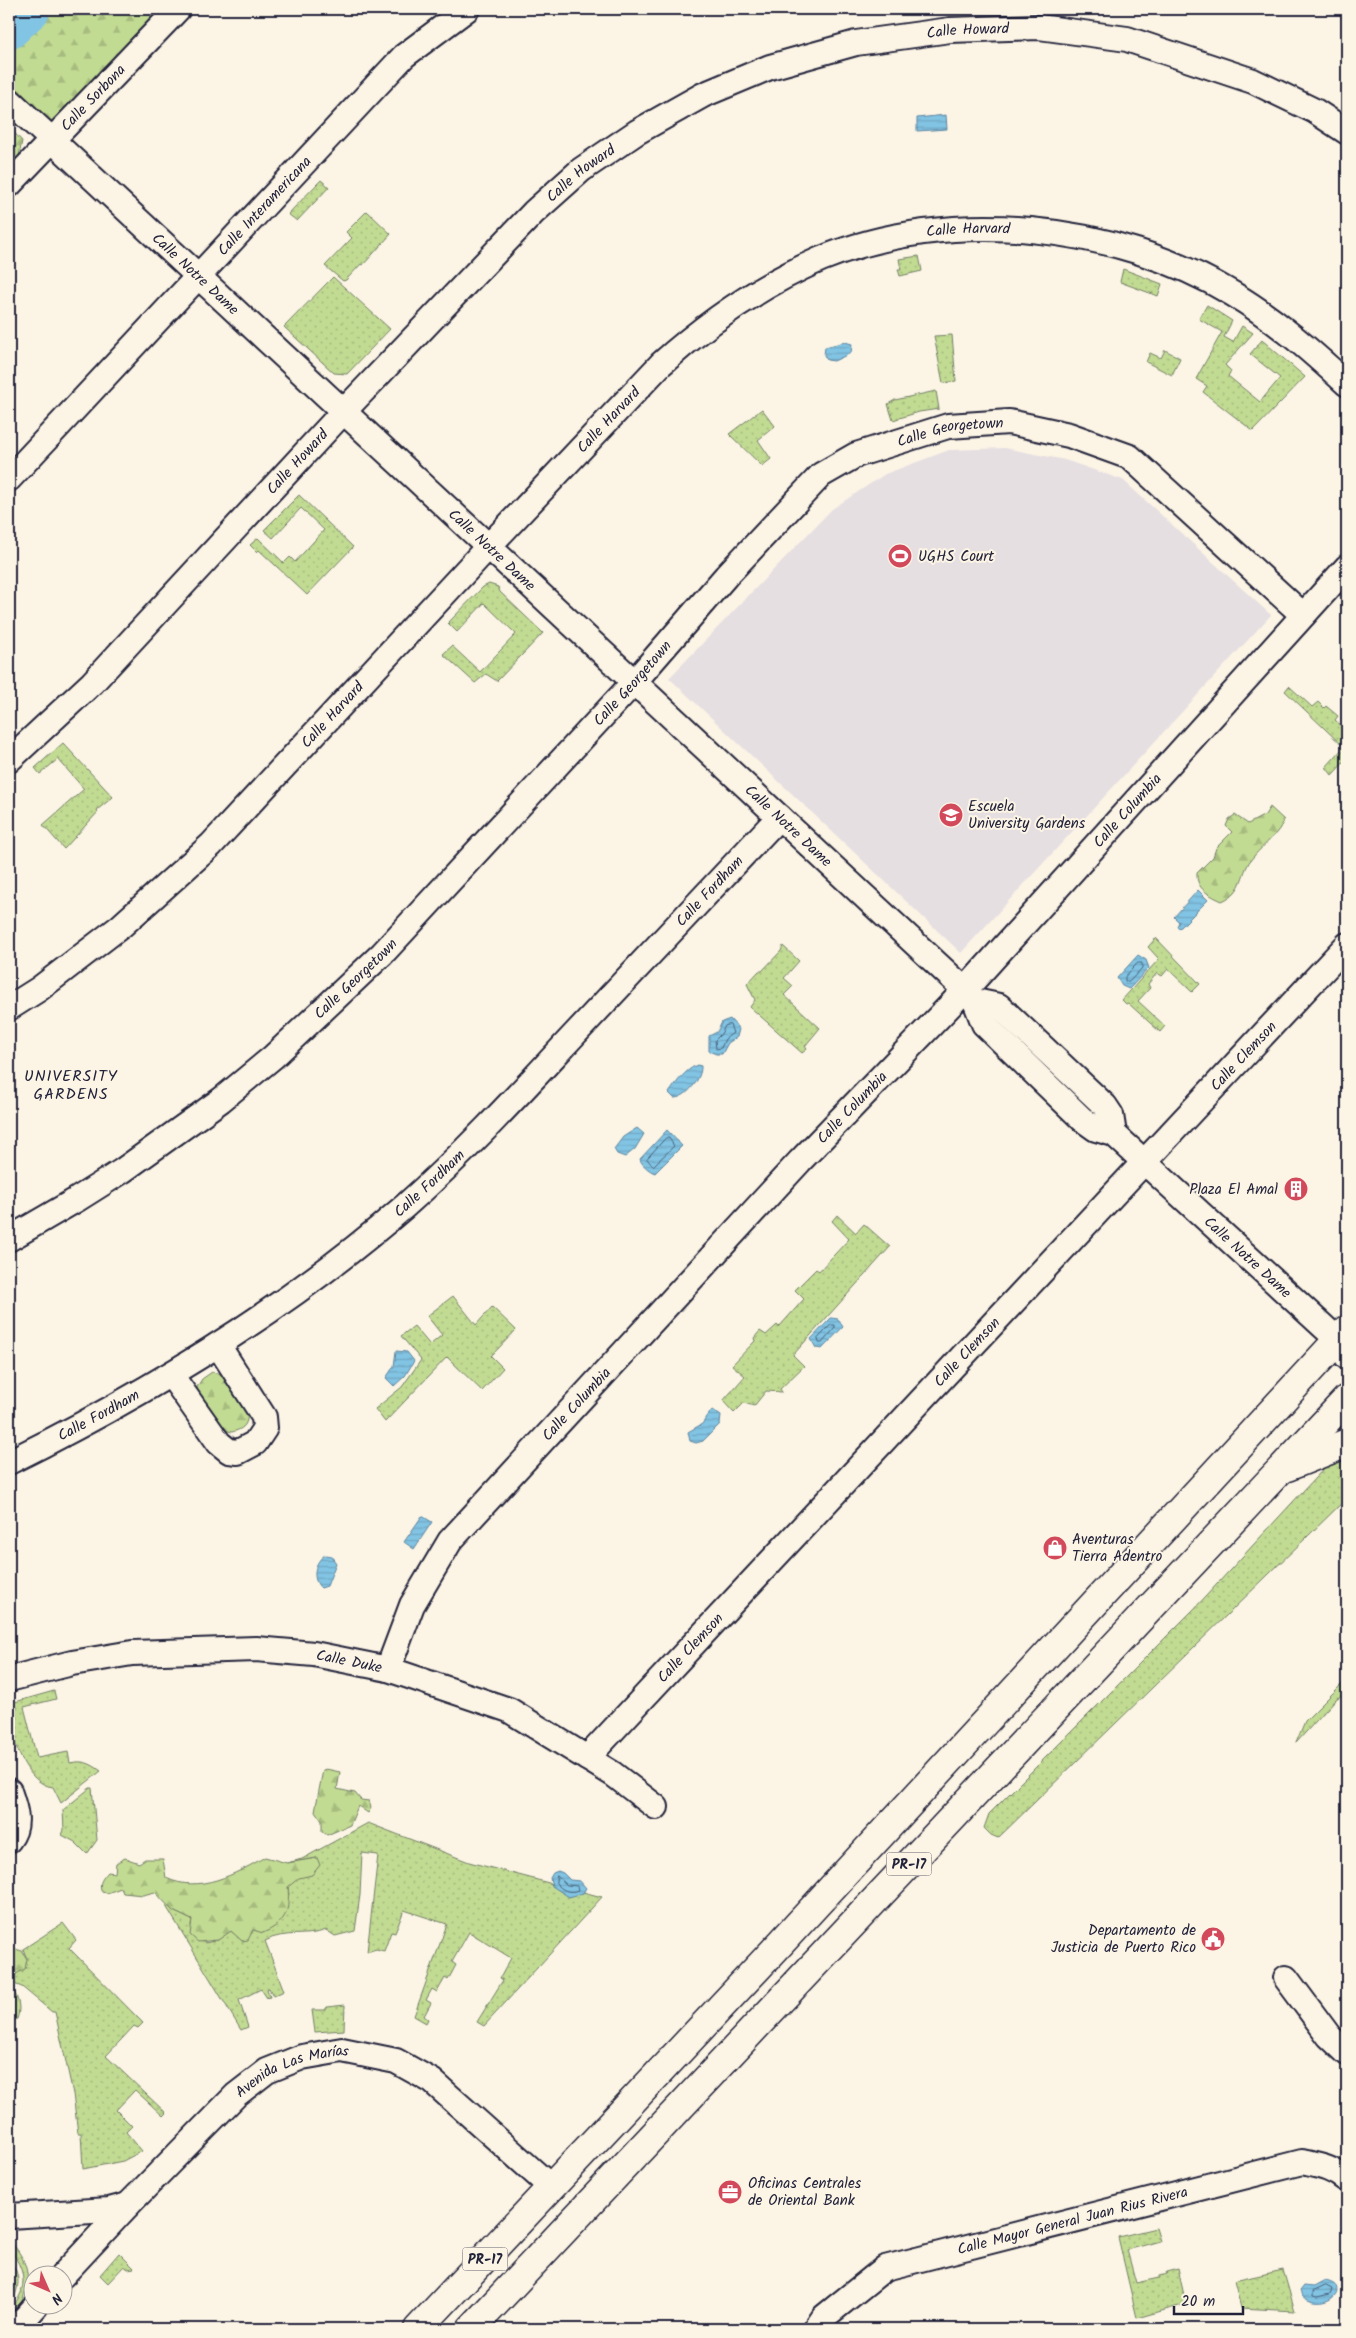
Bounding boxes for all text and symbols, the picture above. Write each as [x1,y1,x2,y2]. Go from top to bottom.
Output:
street label: Calle Howard [925,17,1010,46]
street label: Calle Sorbona [55,59,132,138]
street label: Calle Howard [541,139,621,209]
street label: Calle Interamericana [212,151,318,262]
street label: Calle Harvard [925,217,1011,245]
street label: Calle Notre Dame [146,227,244,322]
street label: Calle Harvard [571,381,647,459]
street label: Calle Georgetown [894,411,1004,454]
street label: Calle Howard [261,423,335,501]
street label: Calle Notre Dame [442,503,541,598]
sports icon: UGHS Court [887,543,913,569]
place label: UGHS Court [918,545,994,569]
street label: Calle Georgetown [588,635,678,732]
street label: Calle Harvard [295,676,371,754]
street label: Calle Columbia [1088,768,1168,854]
street label: Calle Notre Dame [739,779,837,874]
place label: Escuela University Gardens [968,795,1086,836]
school or university icon: Escuela University Gardens [938,802,964,828]
street label: Calle Fordham [670,851,750,933]
street label: Calle Georgetown [309,933,404,1026]
street label: Calle Clemson [1205,1016,1283,1097]
district label: UNIVERSITY GARDENS [24,1064,118,1107]
street label: Calle Columbia [811,1066,894,1150]
street label: Calle Fordham [389,1144,471,1224]
building icon: Plaza El Amal [1283,1176,1309,1202]
place label: Plaza El Amal [1189,1178,1278,1202]
street label: Calle Notre Dame [1198,1211,1297,1305]
street label: Calle Clemson [928,1312,1007,1393]
street label: Calle Columbia [536,1362,617,1447]
street label: Calle Fordham [54,1384,145,1448]
place label: Aventuras Tierra Adentro [1072,1528,1162,1569]
shop icon: Aventuras Tierra Adentro [1042,1535,1068,1561]
street label: Calle Clemson [652,1608,730,1689]
street label: Calle Duke [314,1644,384,1681]
road number: PR-17 [886,1852,932,1876]
place label: Departamento de Justicia de Puerto Rico [1051,1919,1196,1960]
public building icon: Departamento de Justicia de Puerto Rico [1200,1926,1226,1952]
street label: Avenida Las Marías [230,2039,352,2104]
place label: Oficinas Centrales de Oriental Bank [748,2172,862,2213]
office icon: Oficinas Centrales de Oriental Bank [717,2179,743,2205]
street label: Calle Mayor General Juan Rius Rivera [955,2181,1190,2262]
road number: PR-17 [462,2248,508,2270]
north arrow [22,2266,72,2316]
scale bar [1174,2283,1242,2315]
text: N [45,2288,67,2310]
text: 20 m [1181,2290,1215,2314]

